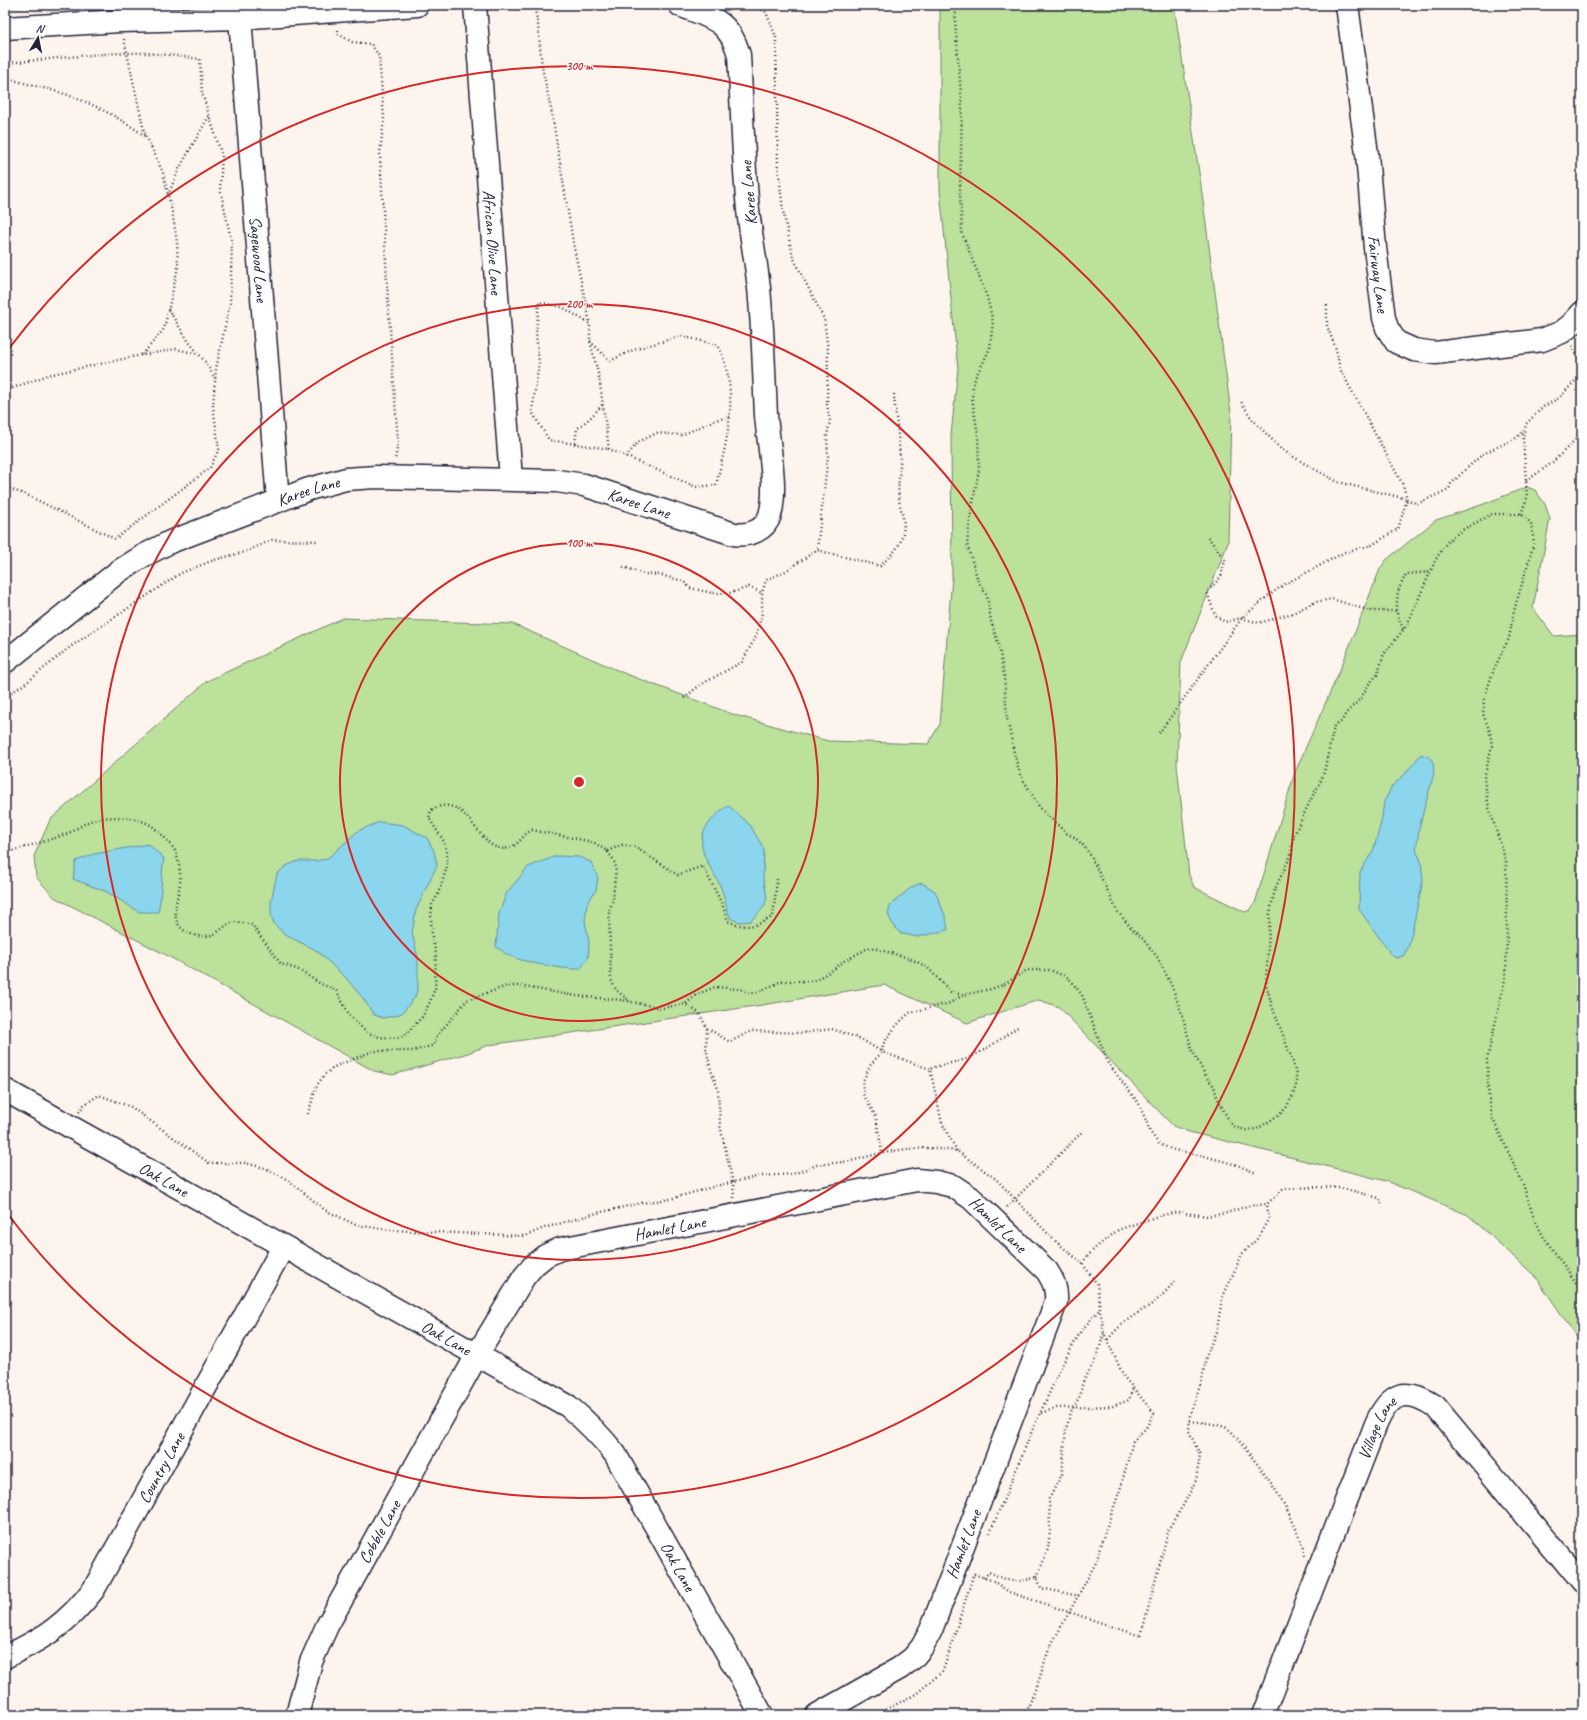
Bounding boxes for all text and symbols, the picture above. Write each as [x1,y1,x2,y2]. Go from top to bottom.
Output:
north arrow [18,18,58,58]
text: N [35,21,46,36]
text: 300 m [566,58,593,74]
street label: Karee Lane [735,159,762,226]
street label: African Olive Lane [478,189,507,297]
street label: Sagewood Lane [245,216,272,304]
street label: Fairway Lane [1363,235,1393,315]
text: 200 m [566,296,593,312]
street label: Karee Lane [274,471,343,511]
street label: Karee Lane [605,483,674,524]
text: 100 m [566,535,593,551]
centre of rings [572,775,586,789]
street label: Oak Lane [135,1157,193,1202]
street label: Hamlet Lane [965,1192,1032,1258]
street label: Hamlet Lane [632,1211,709,1245]
street label: Oak Lane [418,1316,476,1361]
street label: Village Lane [1353,1390,1402,1462]
street label: Country Lane [134,1428,190,1507]
street label: Cobble Lane [354,1495,406,1567]
street label: Hamlet Lane [941,1505,987,1582]
street label: Oak Lane [656,1538,701,1596]

